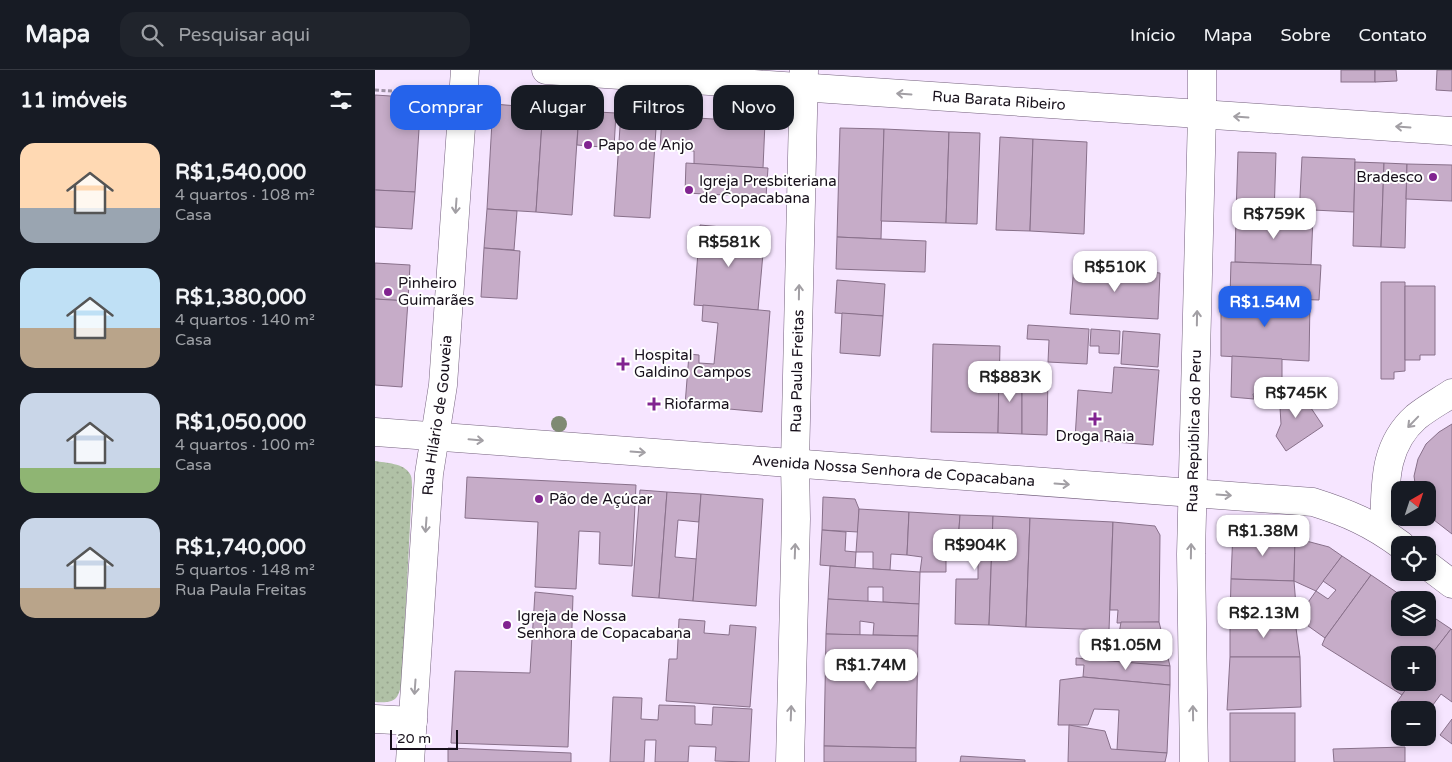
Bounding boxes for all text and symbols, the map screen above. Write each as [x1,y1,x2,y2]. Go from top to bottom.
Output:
search box [120,12,470,57]
text: Mapa [25,20,90,49]
icon: search [138,21,166,49]
text: Pesquisar aqui [178,24,310,46]
text: Início [1130,24,1175,46]
text: Mapa [1203,24,1252,46]
text: Sobre [1280,24,1331,46]
text: Contato [1359,24,1427,46]
chip: Comprar [390,85,501,130]
chip: Alugar [511,85,604,130]
chip: Filtros [614,85,703,130]
chip: Novo [713,85,794,130]
icon: filters [327,86,355,114]
street label: Rua Barata Ribeiro [932,87,1066,114]
text: 11 imóveis [20,88,127,113]
one-way arrow [897,90,913,99]
one-way arrow [1234,112,1250,121]
one-way arrow [1396,123,1412,132]
place label: Papo de Anjo [598,136,694,154]
marker: Papo de Anjo [582,139,594,151]
text: R$1,540,000 [175,160,306,185]
icon: home [60,163,120,223]
place label: Bradesco [1356,168,1423,186]
marker: Bradesco [1427,171,1439,183]
place label: Igreja Presbiteriana de Copacabana [699,172,837,207]
marker: Igreja Presbiteriana de Copacabana [683,184,695,196]
text: 4 quartos · 108 m² [175,185,315,205]
one-way arrow [451,198,460,214]
pin: R$759K [1233,198,1315,240]
text: R$759K [1243,204,1305,224]
text: Casa [175,205,212,225]
pin: R$581K [688,226,770,268]
text: R$581K [698,232,760,252]
pin: R$510K [1074,250,1156,293]
text: R$510K [1084,257,1146,277]
place label: Pinheiro Guimarães [398,274,474,309]
text: R$1,380,000 [175,285,306,310]
one-way arrow [794,285,804,301]
marker: Pinheiro Guimarães [382,286,394,298]
pin: R$1.54M [1219,286,1311,328]
icon: home [60,288,120,348]
text: R$1.54M [1229,292,1301,312]
street label: Rua Paula Freitas [787,309,808,433]
text: 4 quartos · 140 m² [175,310,315,330]
one-way arrow [1193,311,1202,327]
text: Casa [175,330,212,350]
street label: Rua Hilário de Gouveia [419,334,455,496]
place label: Hospital Galdino Campos [634,346,751,381]
street label: Rua República do Peru [1183,349,1205,513]
marker: Hospital Galdino Campos [616,357,630,371]
pin: R$883K [969,360,1051,403]
text: R$883K [979,367,1041,387]
pin: R$745K [1255,376,1337,419]
text: R$745K [1265,383,1327,403]
place label: Riofarma [664,395,729,413]
marker: Riofarma [648,398,660,410]
text: R$1,050,000 [175,410,306,435]
icon: home [60,413,120,473]
marker: Droga Raia [1089,413,1101,425]
one-way arrow [1407,415,1419,428]
place label: Droga Raia [1056,427,1134,445]
text: 4 quartos · 100 m² [175,435,315,455]
one-way arrow [468,435,484,444]
one-way arrow [630,447,646,457]
street label: Avenida Nossa Senhora de Copacabana [751,451,1036,490]
text: Casa [175,455,212,475]
one-way arrow [1054,479,1070,488]
north arrow [1391,481,1436,526]
map controls [1391,481,1436,746]
place label: Pão de Açúcar [549,490,653,508]
one-way arrow [1216,491,1232,500]
marker: Pão de Açúcar [533,493,545,505]
pin: R$1.38M [1217,514,1309,557]
one-way arrow [421,516,431,532]
text: R$1.38M [1227,521,1299,541]
pin: R$904K [934,528,1016,571]
text: R$1,740,000 [175,535,306,560]
text: R$904K [944,535,1006,555]
button: locate [1391,536,1436,581]
icon: home [60,538,120,598]
one-way arrow [791,543,800,559]
one-way arrow [1186,543,1196,560]
text: 5 quartos · 148 m² [175,560,315,580]
text: Rua Paula Freitas [175,580,306,600]
button: layers [1391,591,1436,636]
pin: R$2.13M [1218,596,1310,639]
text: R$2.13M [1228,603,1300,623]
place label: Igreja de Nossa Senhora de Copacabana [517,607,691,642]
marker: Igreja de Nossa Senhora de Copacabana [501,619,513,631]
pin: R$1.05M [1080,628,1172,671]
text: R$1.05M [1090,635,1162,655]
button: + [1391,646,1436,691]
pin: R$1.74M [825,648,917,691]
text: R$1.74M [836,655,906,675]
one-way arrow [411,678,420,694]
button: − [1391,701,1436,746]
one-way arrow [786,706,796,722]
one-way arrow [1188,706,1198,722]
scale bar [390,727,457,750]
text: 20 m [397,730,431,747]

